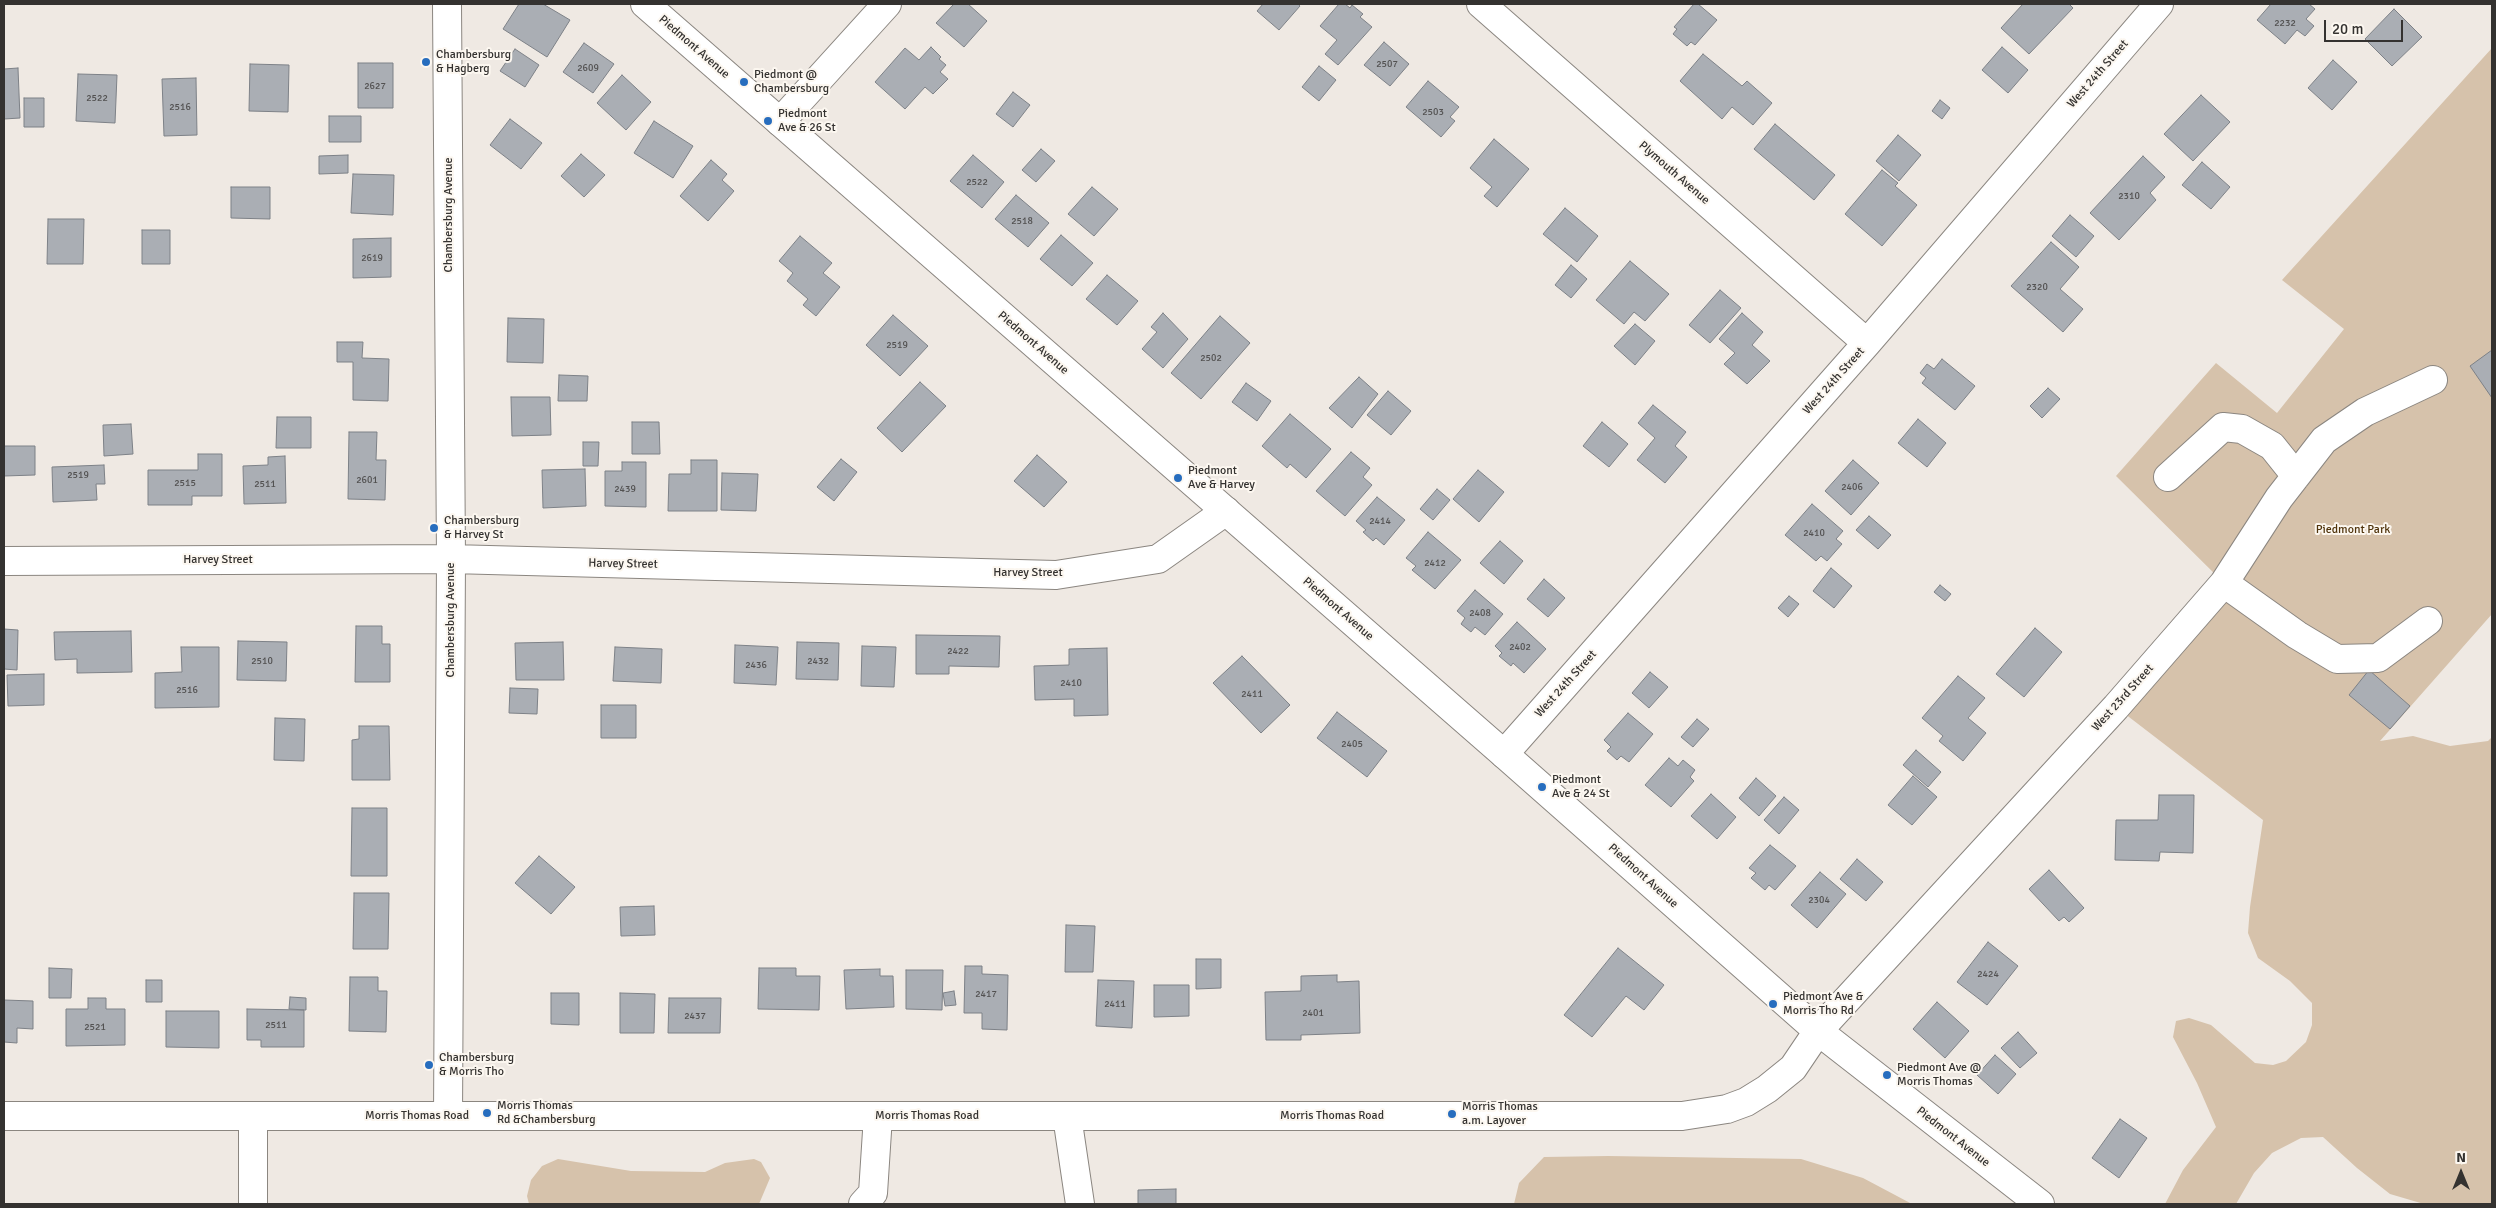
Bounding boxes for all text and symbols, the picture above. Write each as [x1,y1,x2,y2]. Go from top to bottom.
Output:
scale bar [2326,10,2405,42]
street label: Piedmont Avenue [656,12,732,82]
house number: 2232 [2274,17,2296,29]
text: 20 m [2332,20,2363,38]
street label: West 24th Street [2065,37,2131,111]
place label: Chambersburg & Hagberg [436,48,511,76]
marker: Chambersburg & Hagberg [420,56,432,68]
house number: 2507 [1376,58,1398,70]
house number: 2609 [577,62,599,74]
place label: Piedmont @ Chambersburg [754,68,829,96]
marker: Piedmont @ Chambersburg [738,76,750,88]
house number: 2627 [364,80,386,92]
house number: 2522 [86,92,108,104]
house number: 2516 [169,101,191,113]
house number: 2503 [1422,106,1444,118]
place label: Piedmont Ave & 26 St [778,107,836,135]
marker: Piedmont Ave & 26 St [762,115,774,127]
street label: Plymouth Avenue [1636,138,1712,208]
street label: Chambersburg Avenue [442,157,456,273]
house number: 2522 [966,176,988,188]
house number: 2310 [2118,190,2140,202]
house number: 2518 [1011,215,1033,227]
house number: 2619 [361,252,383,264]
house number: 2320 [2026,281,2048,293]
street label: Piedmont Avenue [995,308,1071,378]
house number: 2519 [886,339,908,351]
street label: West 24th Street [1800,344,1868,418]
house number: 2502 [1200,352,1222,364]
place label: Piedmont Ave & Harvey [1188,464,1255,492]
house number: 2519 [67,469,89,481]
marker: Piedmont Ave & Harvey [1172,472,1184,484]
house number: 2601 [356,474,378,486]
house number: 2515 [174,477,196,489]
house number: 2511 [254,478,276,490]
house number: 2406 [1841,481,1863,493]
house number: 2439 [614,483,636,495]
place label: Chambersburg & Harvey St [444,514,519,542]
house number: 2414 [1369,515,1391,527]
marker: Chambersburg & Harvey St [428,522,440,534]
park label: Piedmont Park [2316,523,2390,537]
house number: 2410 [1803,527,1825,539]
street label: Harvey Street [183,553,253,567]
street label: Harvey Street [588,556,658,572]
house number: 2412 [1424,557,1446,569]
street label: Chambersburg Avenue [444,562,458,678]
street label: Harvey Street [993,566,1063,580]
street label: Piedmont Avenue [1300,574,1376,644]
house number: 2408 [1469,607,1491,619]
house number: 2402 [1509,641,1531,653]
house number: 2422 [947,645,969,657]
street label: West 24th Street [1532,647,1600,721]
house number: 2510 [251,655,273,667]
house number: 2432 [807,655,829,667]
house number: 2436 [745,659,767,671]
street label: West 23rd Street [2089,661,2157,735]
house number: 2410 [1060,677,1082,689]
house number: 2516 [176,684,198,696]
house number: 2411 [1241,688,1263,700]
house number: 2405 [1341,738,1363,750]
place label: Piedmont Ave & 24 St [1552,773,1610,801]
marker: Piedmont Ave & 24 St [1536,781,1548,793]
street label: Piedmont Avenue [1605,841,1681,911]
house number: 2304 [1808,894,1830,906]
house number: 2424 [1977,968,1999,980]
house number: 2417 [975,988,997,1000]
place label: Piedmont Ave & Morris Tho Rd [1783,990,1863,1018]
house number: 2411 [1104,998,1126,1010]
marker: Piedmont Ave & Morris Tho Rd [1767,998,1779,1010]
house number: 2401 [1302,1007,1324,1019]
house number: 2437 [684,1010,706,1022]
house number: 2511 [265,1019,287,1031]
house number: 2521 [84,1021,106,1033]
place label: Chambersburg & Morris Tho [439,1051,514,1079]
marker: Chambersburg & Morris Tho [423,1059,435,1071]
place label: Piedmont Ave @ Morris Thomas [1897,1061,1981,1089]
marker: Piedmont Ave @ Morris Thomas [1881,1069,1893,1081]
place label: Morris Thomas Rd &Chambersburg [497,1099,596,1127]
place label: Morris Thomas a.m. Layover [1462,1100,1538,1128]
street label: Piedmont Avenue [1913,1104,1993,1170]
marker: Morris Thomas Rd &Chambersburg [481,1107,493,1119]
marker: Morris Thomas a.m. Layover [1446,1108,1458,1120]
street label: Morris Thomas Road [365,1109,469,1123]
street label: Morris Thomas Road [875,1109,979,1123]
street label: Morris Thomas Road [1280,1109,1384,1123]
north arrow [2436,1148,2486,1198]
text: N [2456,1149,2466,1166]

